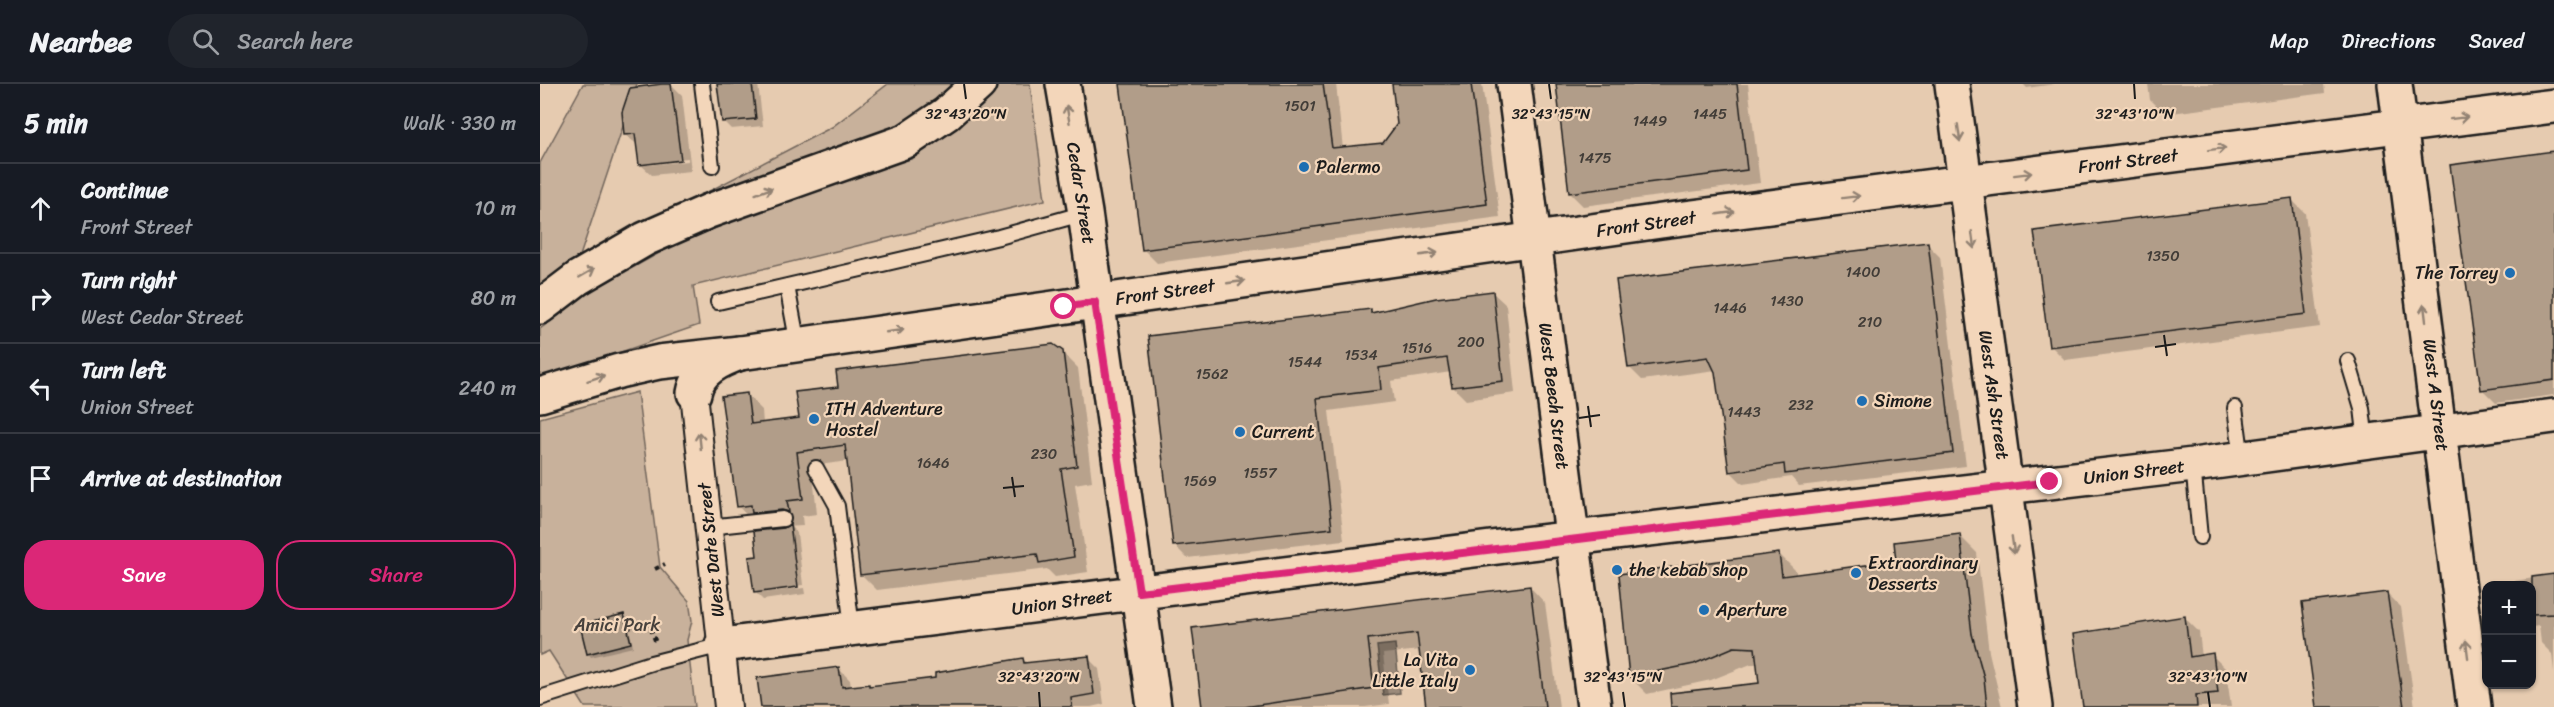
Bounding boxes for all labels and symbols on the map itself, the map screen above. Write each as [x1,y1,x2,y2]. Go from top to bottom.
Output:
house number: 1501 [1284,93,1316,119]
text: 32°43'20"N [925,101,1007,127]
text: 32°43'15"N [1512,101,1591,127]
house number: 1445 [1693,101,1727,127]
text: 32°43'10"N [2095,101,2175,127]
one-way arrow [1062,105,1073,125]
house number: 1449 [1633,108,1667,134]
one-way arrow [2449,113,2468,124]
one-way arrow [1953,123,1964,142]
street label: Front Street [2076,139,2180,183]
street label: Cedar Street [1057,140,1105,246]
one-way arrow [2206,144,2226,155]
house number: 1475 [1578,145,1612,171]
place label: Palermo [1316,151,1381,183]
marker: Palermo [1297,160,1311,174]
one-way arrow [2013,169,2033,180]
one-way arrow [754,185,773,196]
one-way arrow [1840,191,1860,202]
street label: Front Street [1594,201,1699,247]
one-way arrow [1716,207,1736,218]
one-way arrow [1968,230,1979,249]
house number: 1350 [2146,243,2180,269]
one-way arrow [1419,249,1439,260]
place label: The Torrey [2415,257,2499,289]
house number: 1400 [1846,259,1880,285]
one-way arrow [578,266,595,278]
marker: The Torrey [2503,266,2517,280]
street label: Front Street [1113,269,1218,315]
one-way arrow [1226,277,1246,288]
house number: 1430 [1770,288,1804,314]
route start [1050,293,1076,319]
house number: 1446 [1713,295,1747,321]
one-way arrow [2419,303,2430,323]
house number: 210 [1858,309,1882,335]
street label: West Beech Street [1529,321,1579,471]
one-way arrow [884,326,904,337]
street label: West Ash Street [1969,328,2019,462]
house number: 200 [1457,329,1485,355]
house number: 1516 [1402,335,1432,361]
street label: West A Street [2413,337,2459,453]
house number: 1534 [1344,342,1378,368]
house number: 1544 [1288,349,1322,375]
house number: 1562 [1196,361,1229,387]
one-way arrow [586,372,605,383]
place label: Simone [1874,385,1932,417]
house number: 232 [1788,392,1814,418]
place label: ITH Adventure Hostel [825,393,943,446]
marker: Simone [1855,394,1869,408]
house number: 1443 [1727,399,1761,425]
marker: ITH Adventure Hostel [807,412,821,426]
place label: Current [1252,416,1315,448]
marker: Current [1233,425,1247,439]
one-way arrow [694,432,705,452]
house number: 230 [1031,441,1057,467]
house number: 1646 [917,450,949,476]
street label: Union Street [2082,450,2187,494]
house number: 1557 [1243,460,1278,486]
house number: 1569 [1183,468,1217,494]
route end [2036,468,2062,494]
street label: West Date Street [688,480,734,619]
one-way arrow [2008,534,2019,554]
place label: Extraordinary Desserts [1868,547,1979,600]
place label: the kebab shop [1629,554,1748,586]
marker: the kebab shop [1610,563,1624,577]
marker: Extraordinary Desserts [1849,566,1863,580]
street label: Union Street [1009,579,1115,625]
place label: Aperture [1715,594,1787,626]
marker: Aperture [1697,603,1711,617]
park label: Amici Park [573,609,661,641]
one-way arrow [2462,640,2473,659]
place label: La Vita Little Italy [1372,644,1459,697]
marker: La Vita Little Italy [1463,663,1477,677]
text: 32°43'20"N [998,664,1080,690]
text: 32°43'15"N [1584,664,1663,690]
text: 32°43'10"N [2168,664,2248,690]

